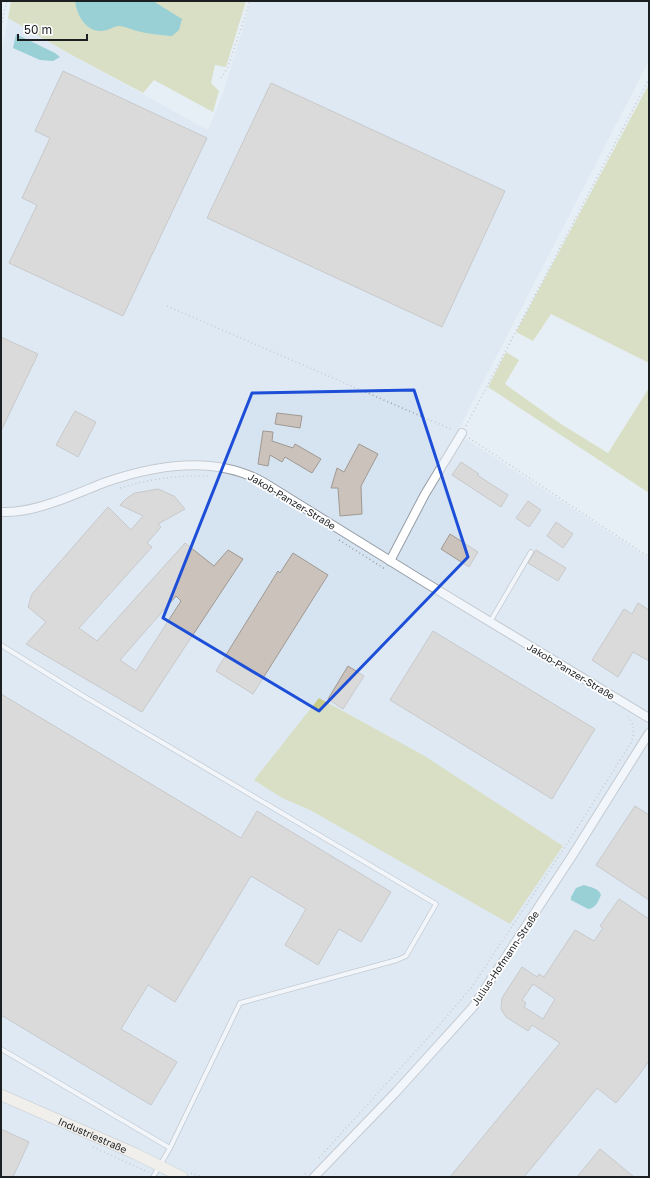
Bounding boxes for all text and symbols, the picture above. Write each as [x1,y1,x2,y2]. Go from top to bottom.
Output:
scale bar [18,16,87,42]
text: 50 m [24,22,52,37]
street label: Jakob-Panzer-Straße [246,470,338,532]
street label: Jakob-Panzer-Straße [525,640,617,702]
street label: Julius-Hofmann-Straße [469,908,541,1008]
street label: Industriestraße [56,1115,129,1155]

